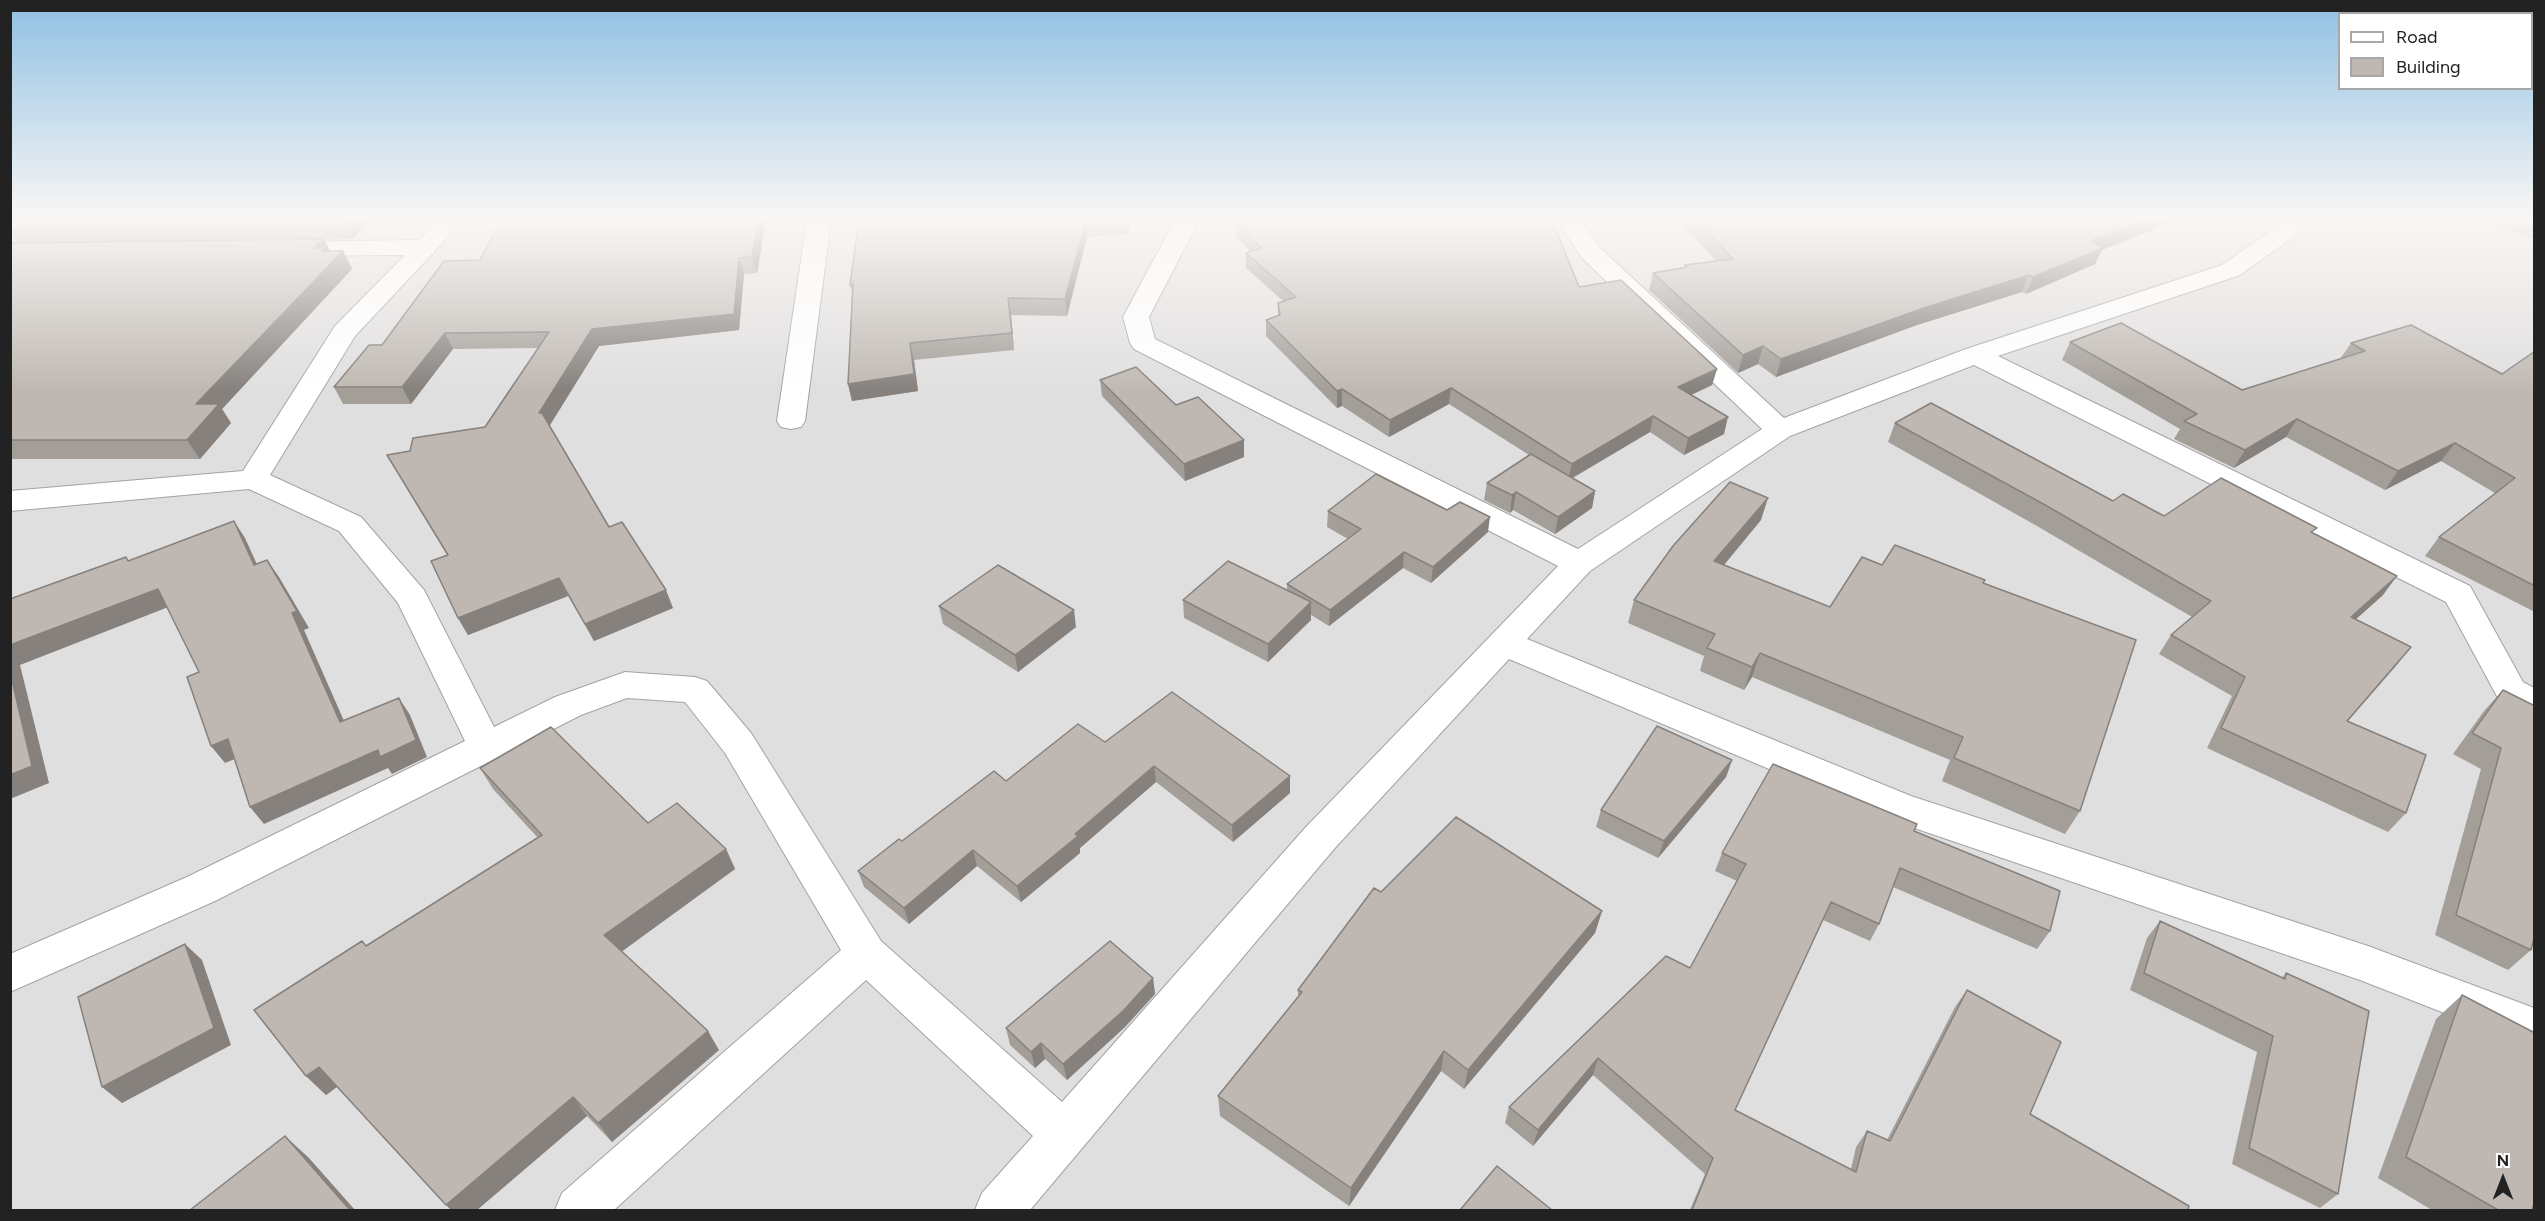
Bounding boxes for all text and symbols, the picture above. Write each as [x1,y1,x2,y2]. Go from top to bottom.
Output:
legend [2338,12,2533,90]
text: Road [2396,26,2437,48]
text: Building [2396,56,2461,78]
north arrow [2473,1149,2533,1209]
text: N [2497,1151,2509,1170]

